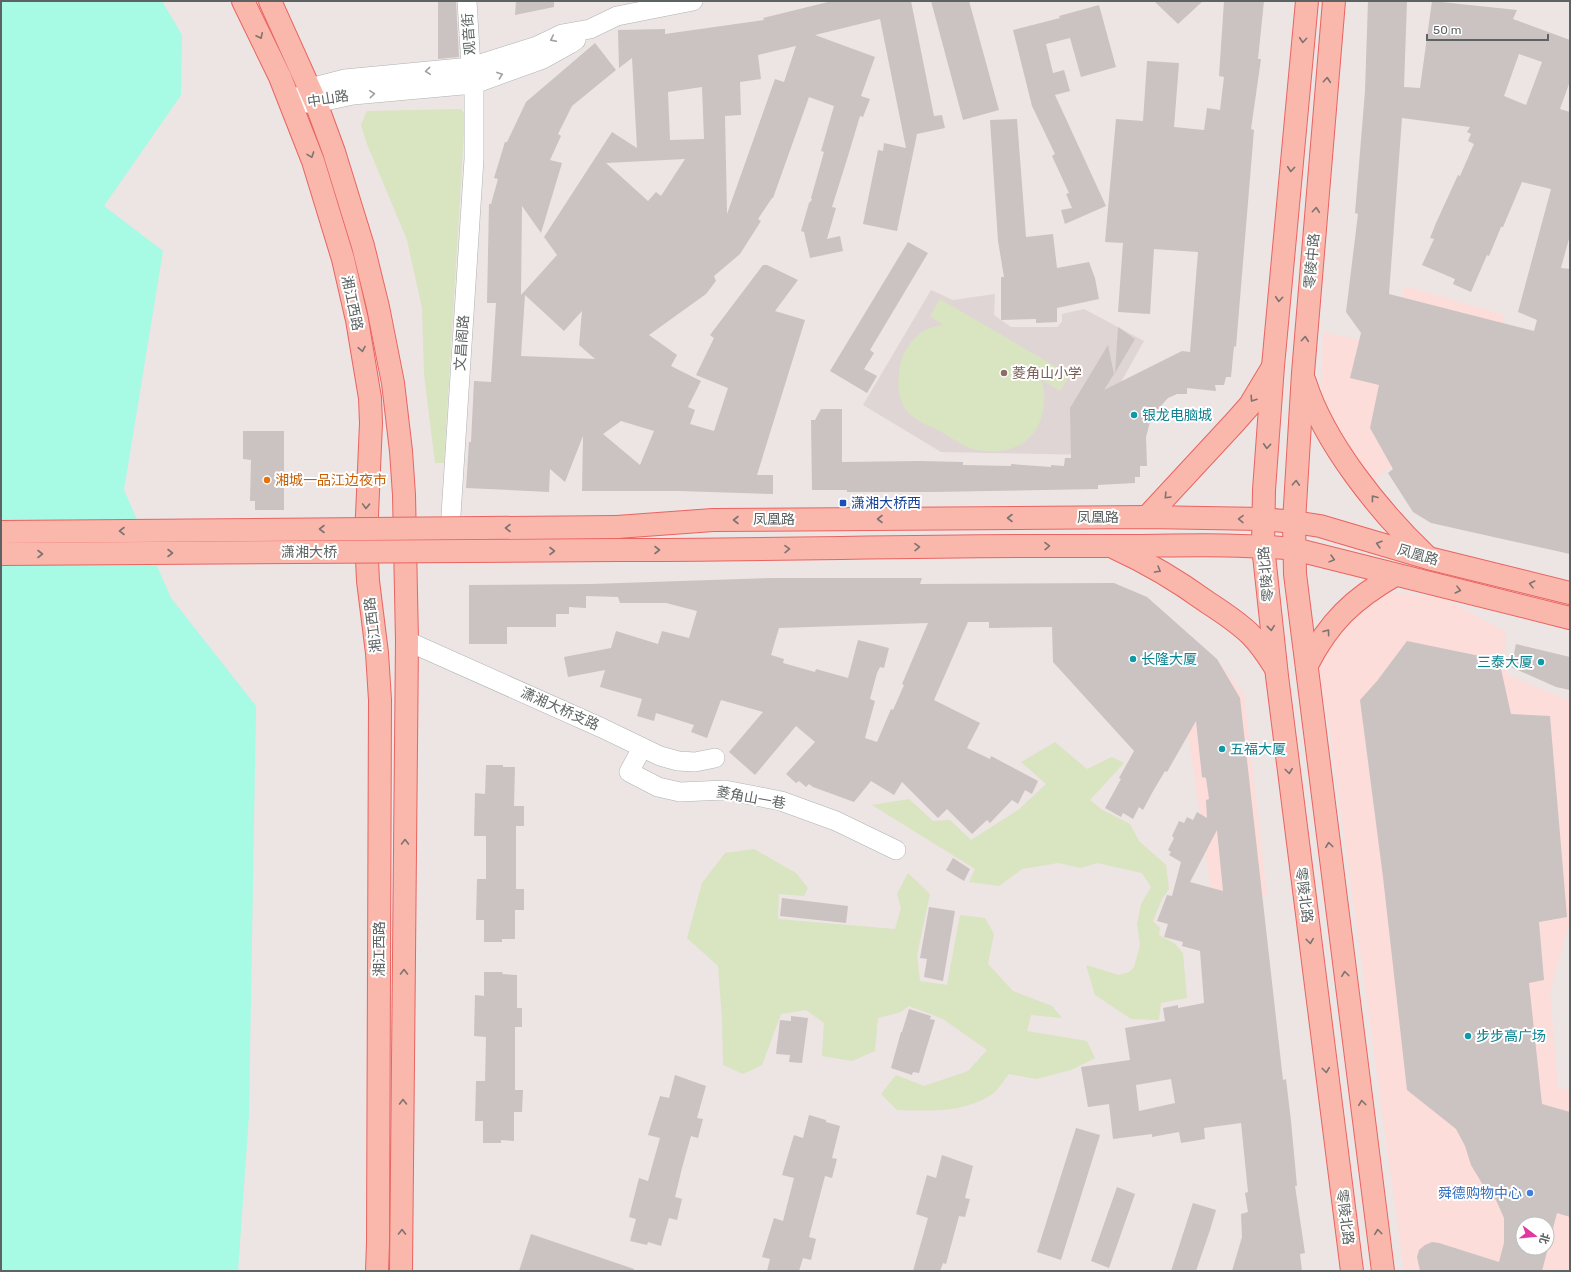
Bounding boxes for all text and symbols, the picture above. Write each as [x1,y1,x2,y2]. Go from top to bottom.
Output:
street label: 观音街 [459,12,479,56]
scale bar [1427,16,1548,42]
text: 50 m [1433,23,1461,37]
one-way arrow [255,32,263,39]
one-way arrow [549,34,557,42]
one-way arrow [1299,37,1308,43]
one-way arrow [424,66,431,75]
one-way arrow [496,71,503,79]
one-way arrow [1323,77,1332,83]
street label: 中山路 [306,87,350,111]
one-way arrow [369,89,375,98]
one-way arrow [307,152,315,159]
one-way arrow [1287,166,1296,172]
one-way arrow [1312,207,1321,213]
street label: 零陵中路 [1301,232,1323,290]
street label: 湘江西路 [338,274,366,332]
one-way arrow [1275,296,1284,302]
street label: 文昌阁路 [452,314,472,372]
one-way arrow [1301,336,1310,342]
one-way arrow [357,345,366,352]
place label: 菱角山小学 [1012,365,1082,382]
marker: 菱角山小学 [999,368,1009,378]
one-way arrow [1250,395,1258,402]
place label: 银龙电脑城 [1142,407,1212,424]
marker: 银龙电脑城 [1129,410,1139,420]
one-way arrow [1263,443,1272,449]
place label: 湘城一品江边夜市 [275,472,387,489]
marker: 湘城一品江边夜市 [262,475,272,485]
one-way arrow [1292,480,1301,486]
one-way arrow [1164,491,1172,499]
place label: 潇湘大桥西 [851,495,921,512]
one-way arrow [1372,496,1379,503]
marker: 潇湘大桥西 [838,498,848,508]
one-way arrow [362,503,371,509]
street label: 凤凰路 [1077,509,1119,526]
street label: 凤凰路 [753,511,795,528]
one-way arrow [1007,514,1013,522]
one-way arrow [877,515,883,523]
one-way arrow [1238,515,1244,523]
one-way arrow [733,516,739,524]
one-way arrow [505,524,511,532]
one-way arrow [319,525,325,533]
one-way arrow [119,527,125,535]
one-way arrow [1376,540,1383,549]
one-way arrow [1044,541,1050,550]
street label: 凤凰路 [1395,541,1441,569]
one-way arrow [914,543,920,551]
street label: 潇湘大桥 [281,544,337,561]
one-way arrow [784,545,790,553]
street label: 零陵北路 [1255,545,1277,603]
one-way arrow [654,546,660,554]
one-way arrow [549,547,555,555]
one-way arrow [167,549,173,557]
one-way arrow [37,550,43,558]
one-way arrow [1328,554,1335,563]
one-way arrow [1154,565,1161,572]
one-way arrow [1529,580,1535,588]
one-way arrow [1455,586,1461,594]
street label: 湘江西路 [361,596,385,654]
one-way arrow [1267,625,1276,631]
one-way arrow [1322,629,1330,636]
place label: 长隆大厦 [1141,651,1197,668]
marker: 长隆大厦 [1128,654,1138,664]
place label: 三泰大厦 [1477,654,1533,671]
marker: 三泰大厦 [1536,657,1546,667]
street label: 潇湘大桥支路 [518,684,602,734]
place label: 五福大厦 [1230,741,1286,758]
marker: 五福大厦 [1217,744,1227,754]
one-way arrow [1284,768,1293,774]
street label: 菱角山一巷 [715,784,787,812]
one-way arrow [401,839,409,845]
one-way arrow [1325,842,1334,848]
street label: 零陵北路 [1292,866,1316,924]
street label: 湘江西路 [371,921,388,977]
one-way arrow [1305,938,1314,944]
one-way arrow [400,969,408,975]
one-way arrow [1341,971,1350,977]
place label: 步步高广场 [1476,1028,1546,1045]
marker: 步步高广场 [1463,1031,1473,1041]
one-way arrow [1322,1067,1331,1073]
one-way arrow [399,1099,407,1105]
one-way arrow [1357,1100,1366,1106]
place label: 舜德购物中心 [1438,1185,1522,1202]
street label: 零陵北路 [1333,1188,1357,1246]
marker: 舜德购物中心 [1525,1188,1535,1198]
north arrow [1515,1216,1555,1256]
one-way arrow [398,1229,406,1235]
one-way arrow [1374,1229,1383,1235]
text: 北 [1536,1232,1552,1246]

